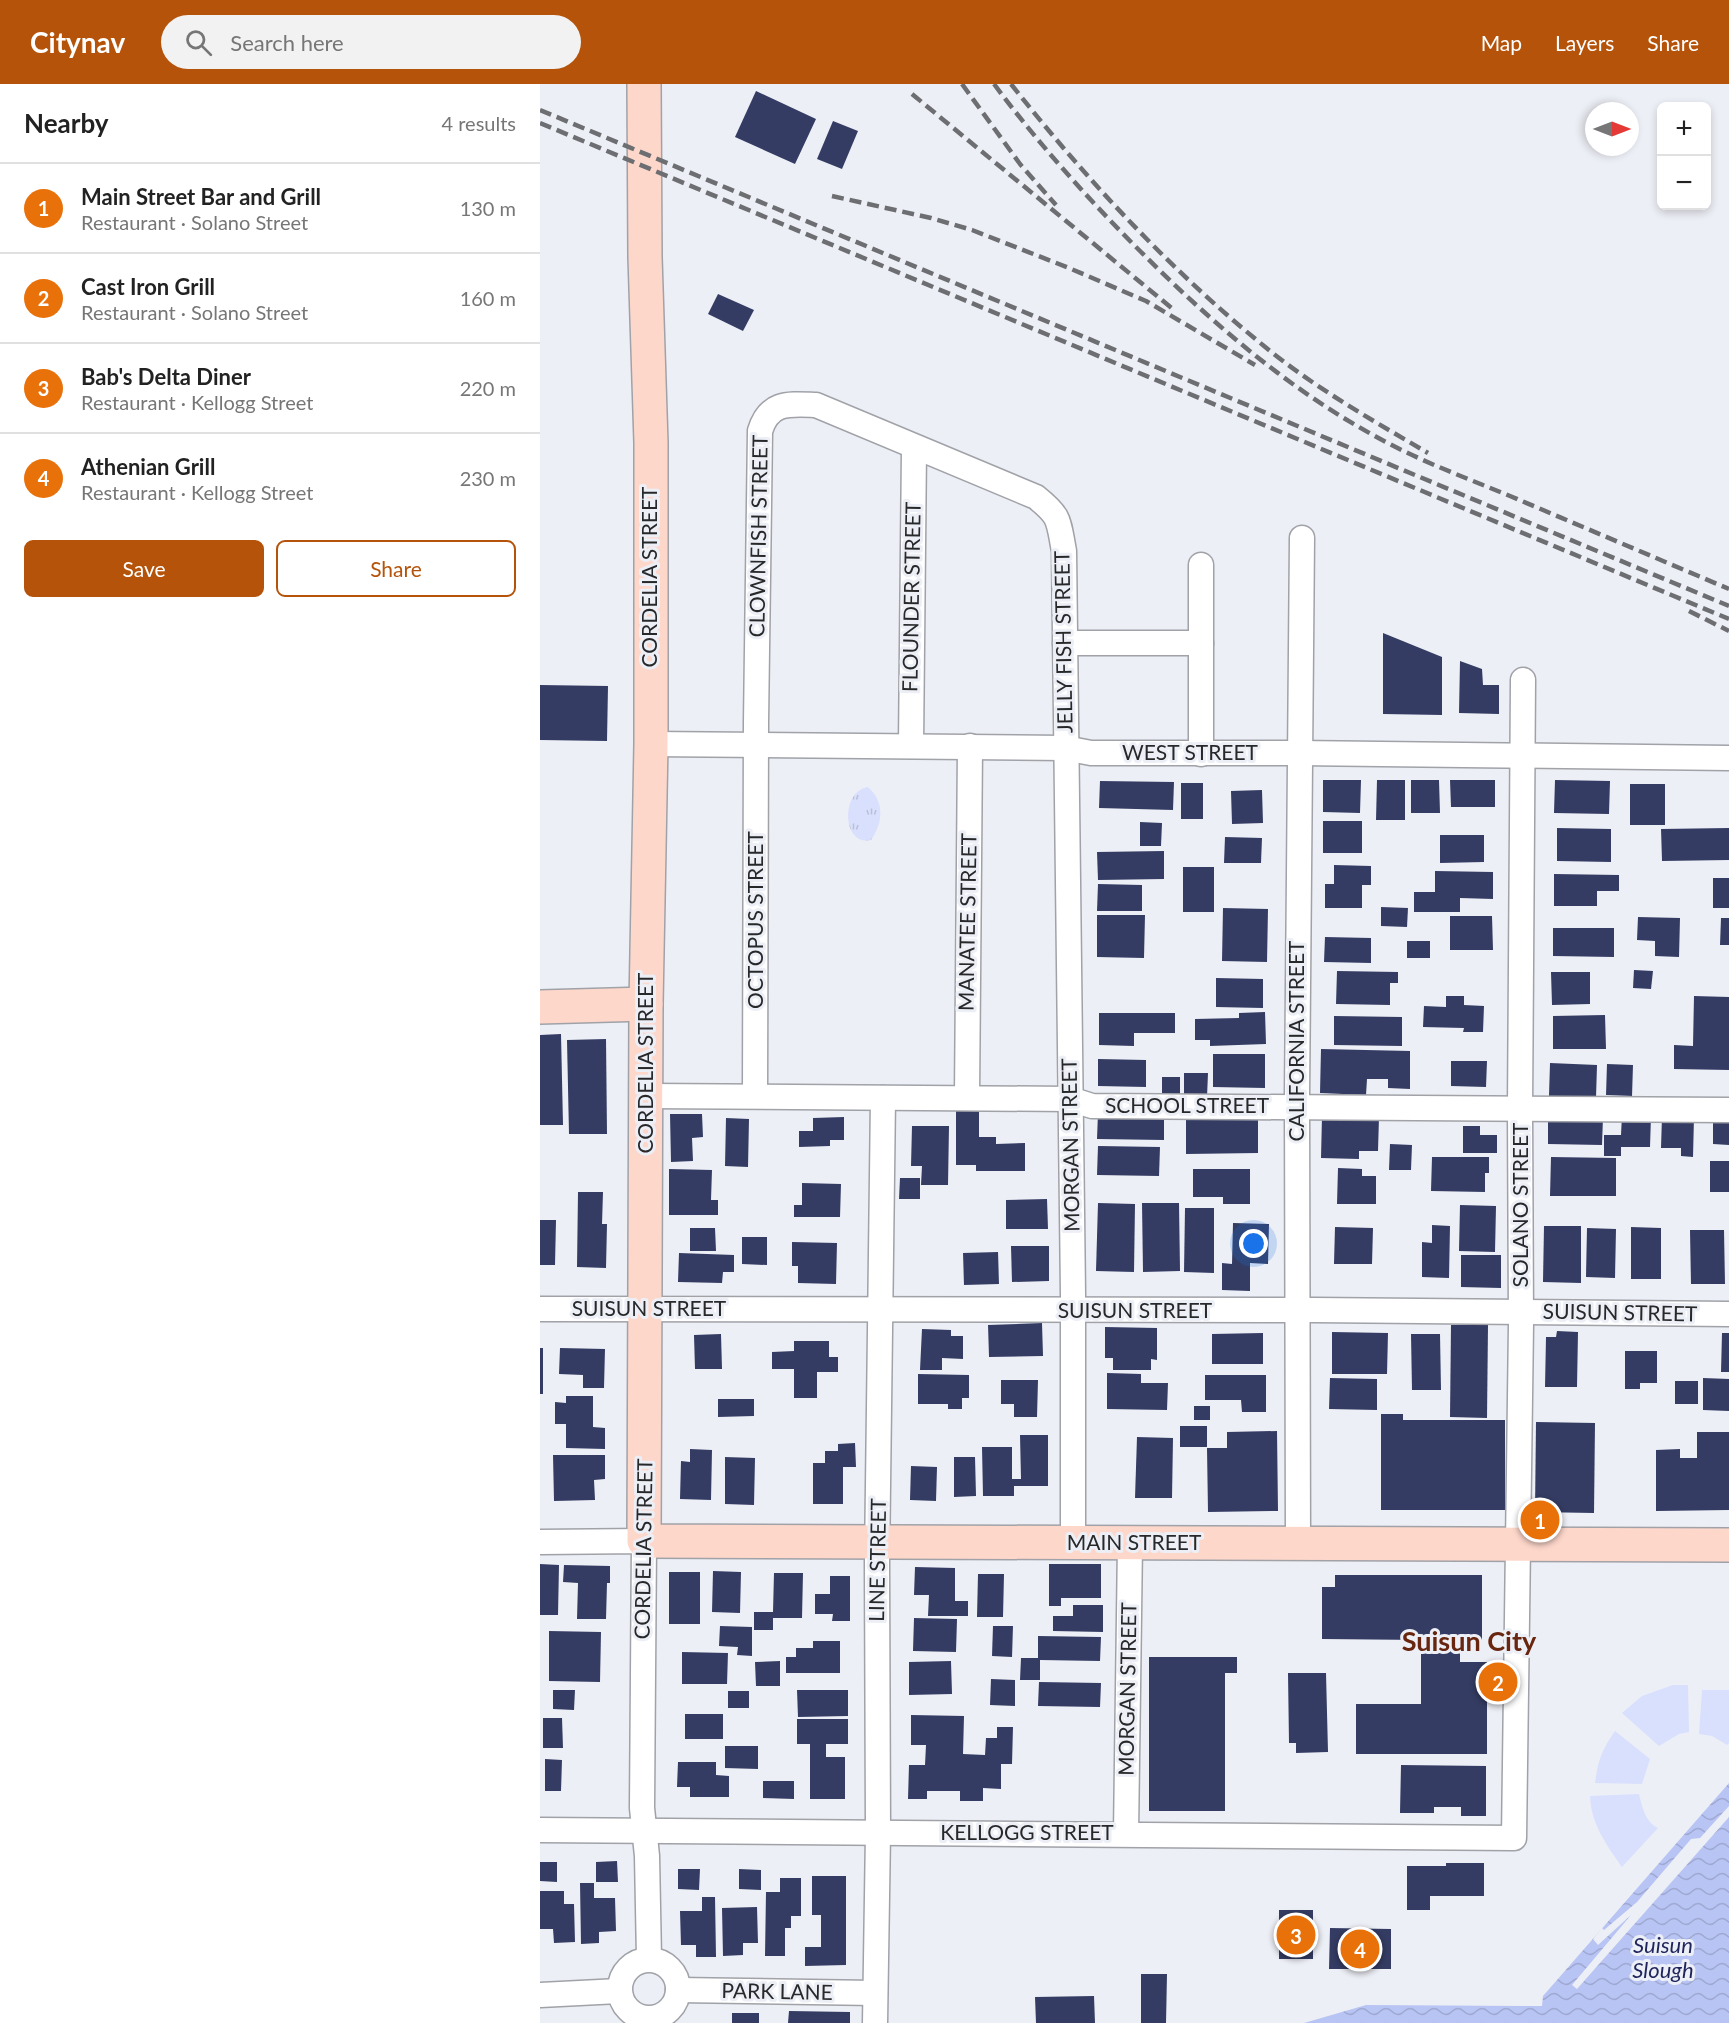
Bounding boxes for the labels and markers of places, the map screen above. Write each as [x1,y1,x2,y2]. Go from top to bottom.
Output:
pin: 1 [1520,1498,1560,1542]
pin: 2 [1478,1660,1518,1704]
pin: 3 [1276,1912,1316,1958]
pin: 4 [1340,1926,1380,1972]

